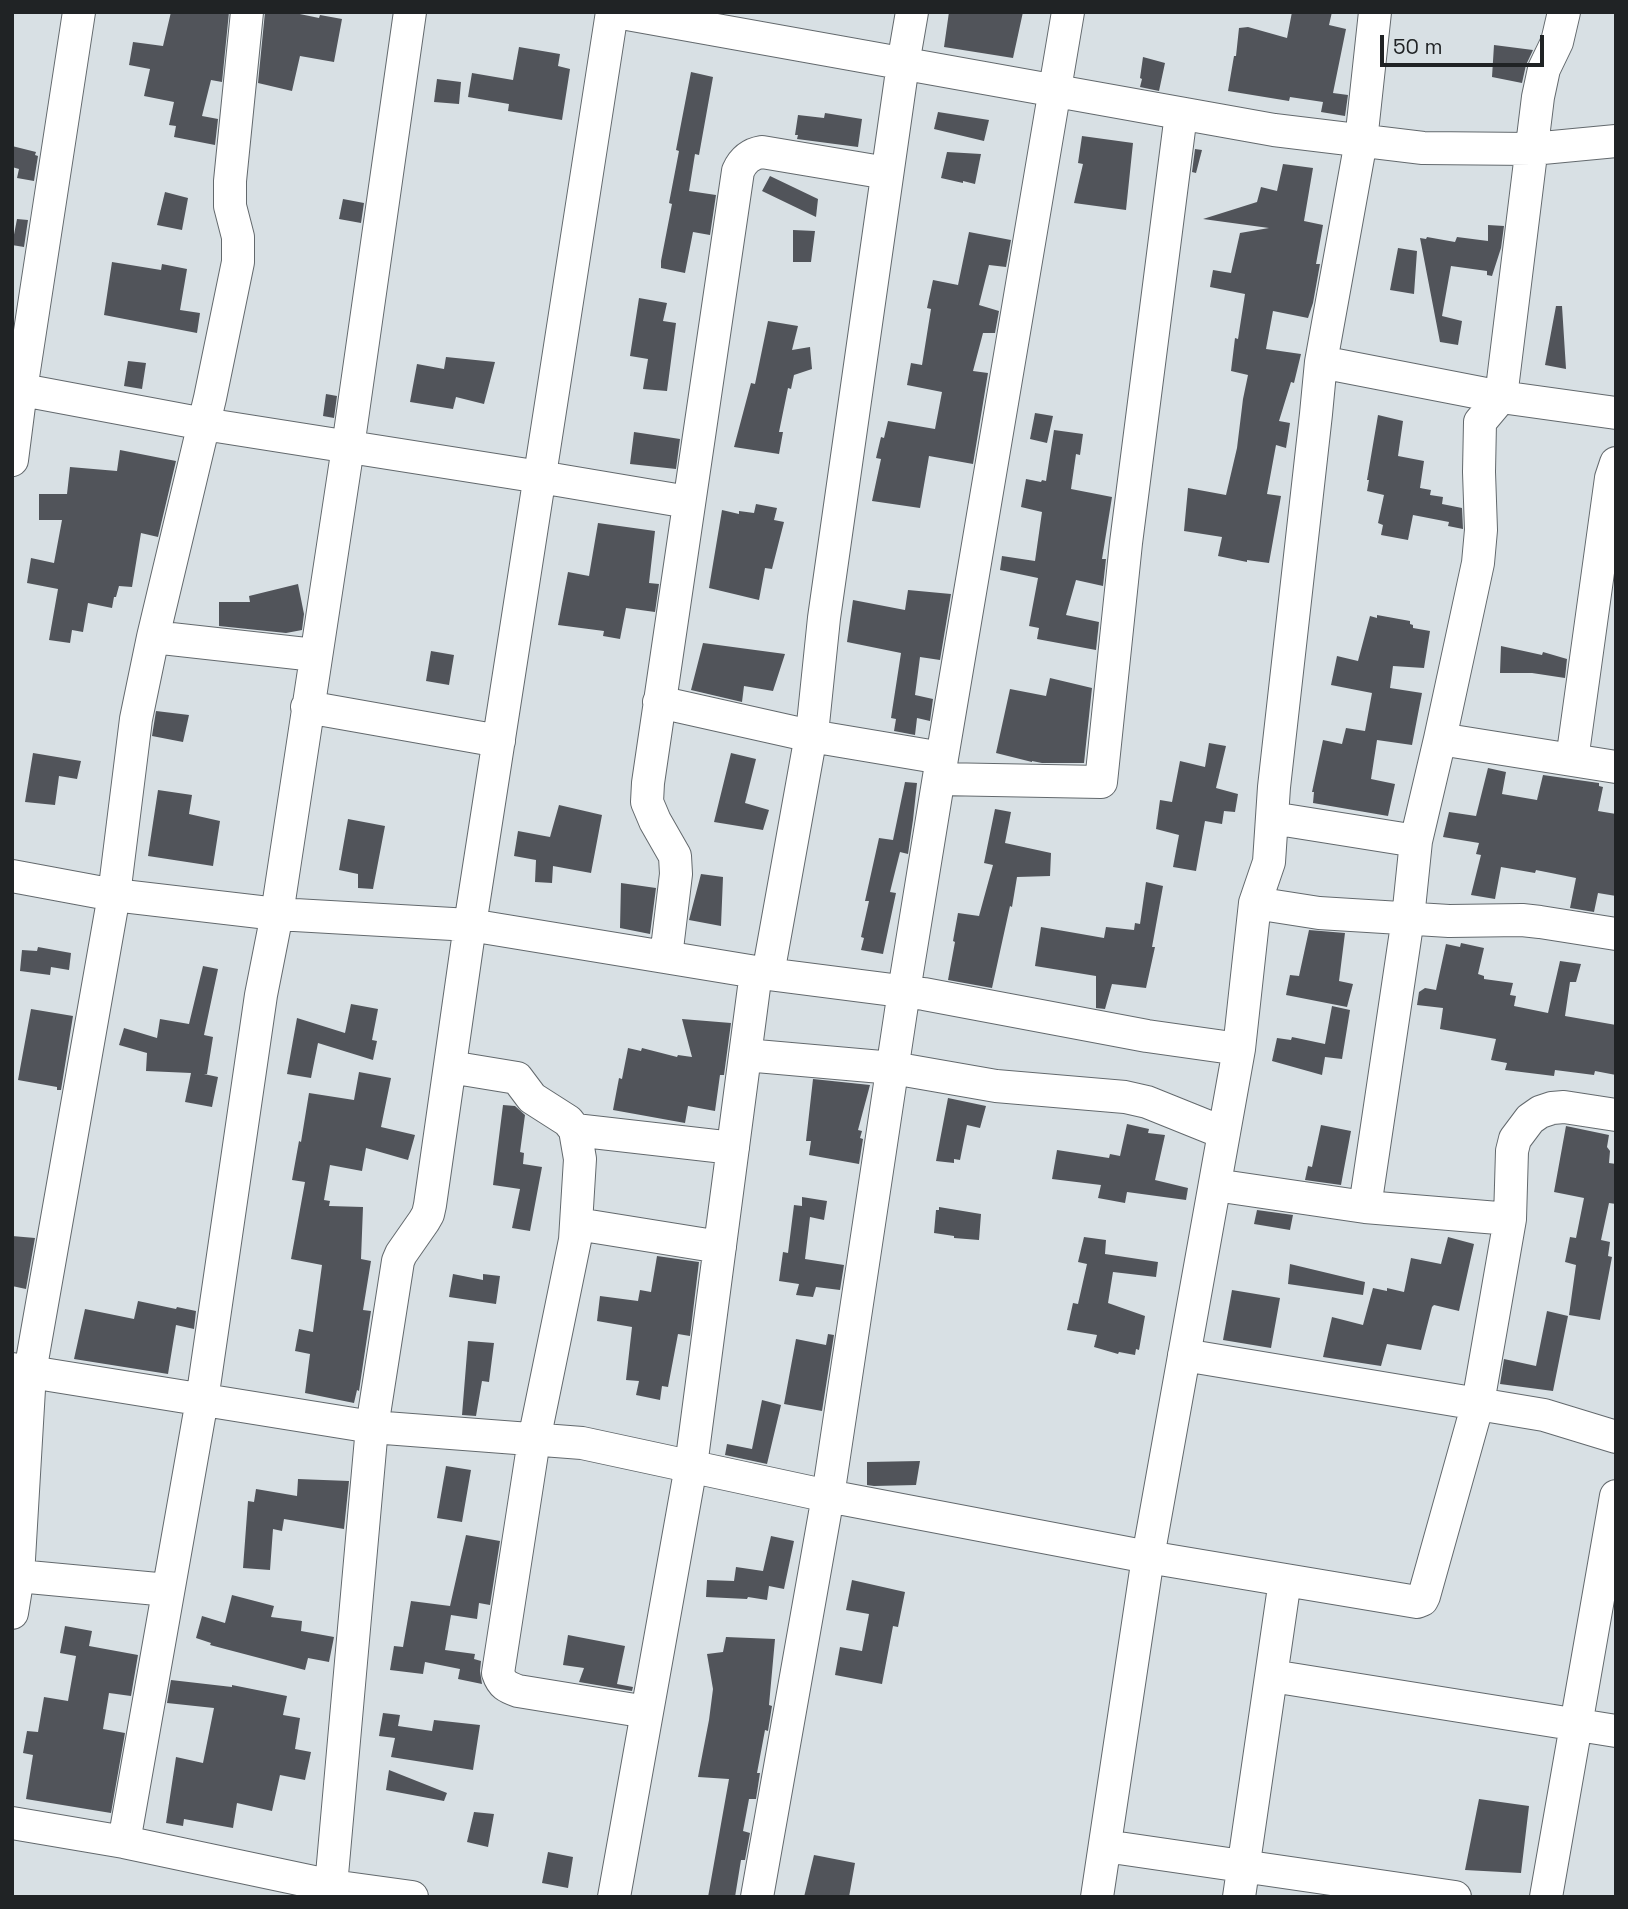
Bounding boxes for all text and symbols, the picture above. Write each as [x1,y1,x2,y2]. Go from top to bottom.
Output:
scale bar [1383,21,1548,65]
text: 50 m [1393,33,1443,60]

